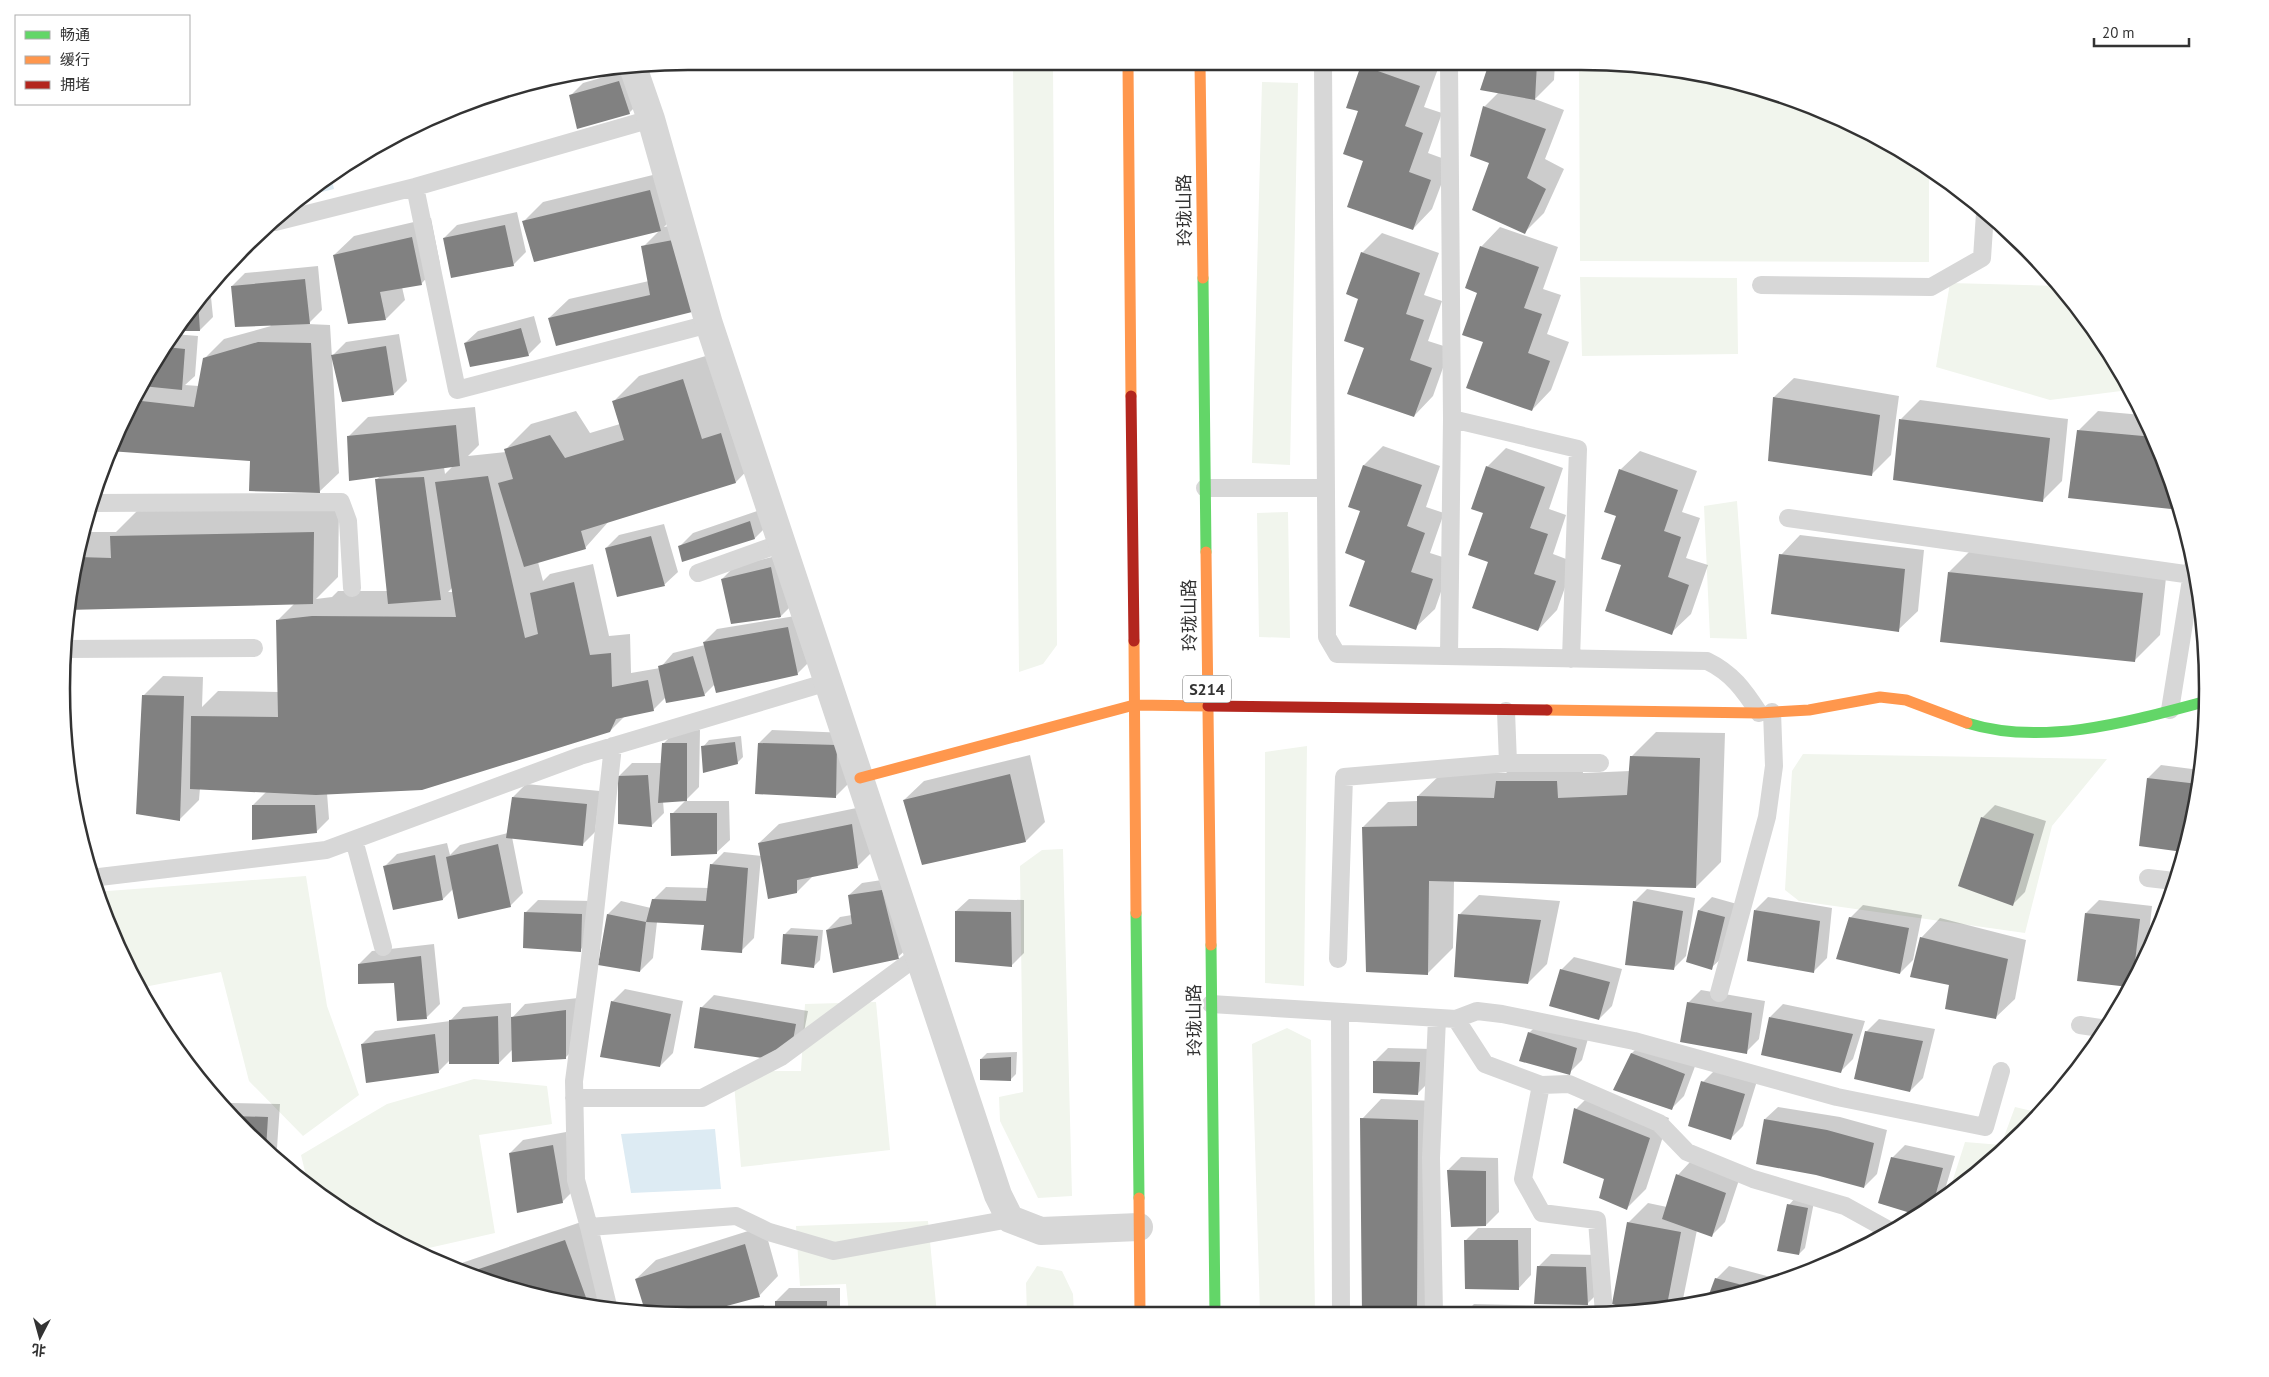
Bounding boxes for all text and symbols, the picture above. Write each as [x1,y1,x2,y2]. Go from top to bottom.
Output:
legend [15,15,190,105]
scale bar [2094,15,2189,47]
text: 20 m [2102,23,2135,42]
text: 畅通 [60,25,90,44]
text: 缓行 [60,50,90,69]
text: 拥堵 [60,75,90,94]
street label: 玲珑山路 [1172,174,1196,246]
street label: 玲珑山路 [1177,579,1201,651]
road number: S214 [1183,676,1231,702]
street label: 玲珑山路 [1182,984,1206,1056]
north arrow [15,1312,65,1362]
text: 北 [31,1340,47,1360]

